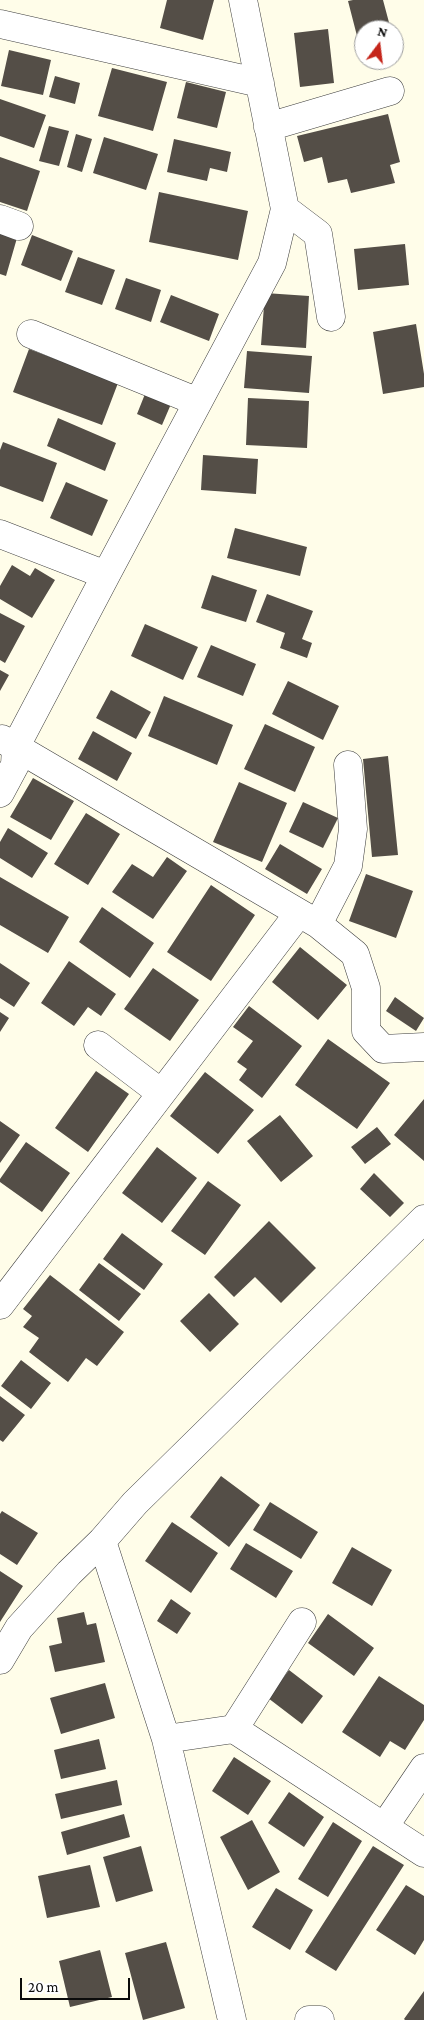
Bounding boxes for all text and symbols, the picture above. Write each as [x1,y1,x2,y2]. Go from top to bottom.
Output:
north arrow [354,20,404,70]
text: N [376,23,389,40]
scale bar [22,1968,132,2000]
text: 20 m [28,1979,59,1995]

